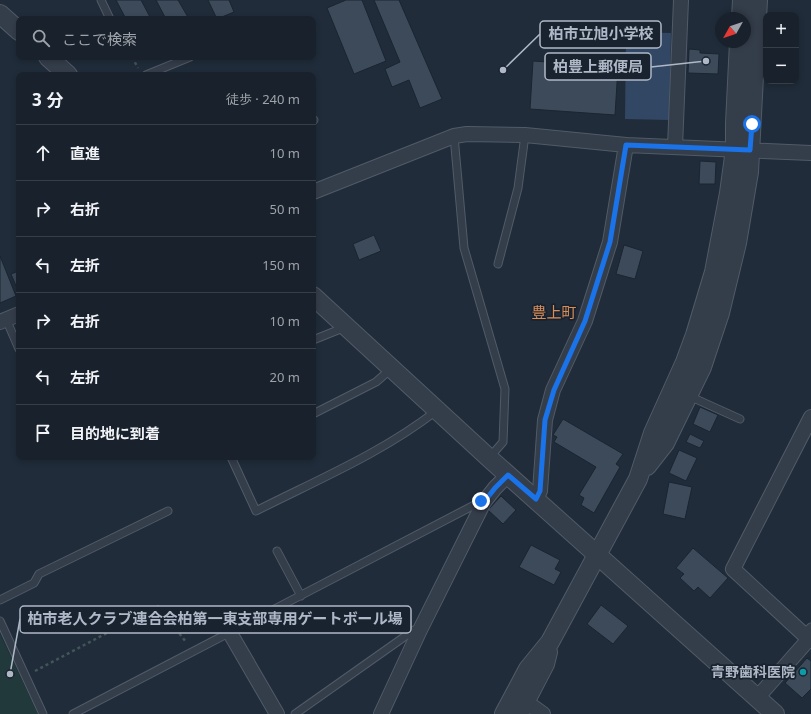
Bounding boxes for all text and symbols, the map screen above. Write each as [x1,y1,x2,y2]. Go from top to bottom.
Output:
north arrow [715,12,751,48]
map controls [763,12,799,84]
button: + [763,12,799,48]
search box [16,16,316,60]
callout: 柏市立旭小学校 [540,21,661,48]
text: 柏市立旭小学校 [548,23,654,43]
icon: search [30,27,52,49]
text: ここで検索 [62,29,137,49]
button: − [763,48,799,84]
callout: 柏豊上郵便局 [545,53,651,80]
text: 柏豊上郵便局 [553,56,643,76]
text: 3 分 [32,88,63,111]
text: 徒歩 · 240 m [226,90,300,108]
route start [743,115,761,133]
icon: ahead [32,142,54,164]
text: 直進 [70,143,100,163]
text: 10 m [270,144,300,162]
icon: right [32,198,54,220]
text: 右折 [70,199,100,219]
text: 50 m [270,200,300,218]
icon: left [32,254,54,276]
text: 左折 [70,255,100,275]
text: 150 m [262,256,300,274]
district label: 豊上町 [531,302,577,322]
icon: right [32,310,54,332]
text: 右折 [70,311,100,331]
text: 10 m [270,312,300,330]
icon: left [32,366,54,388]
text: 左折 [70,367,100,387]
text: 20 m [270,368,300,386]
icon: arrive [32,422,54,444]
text: 目的地に到着 [70,423,160,443]
route end [472,492,490,510]
callout: 柏市老人クラブ連合会柏第一東支部専用ゲートボール場 [20,606,411,633]
text: 柏市老人クラブ連合会柏第一東支部専用ゲートボール場 [27,608,403,628]
place label: 青野歯科医院 [711,662,795,681]
marker: 青野歯科医院 [798,667,808,677]

